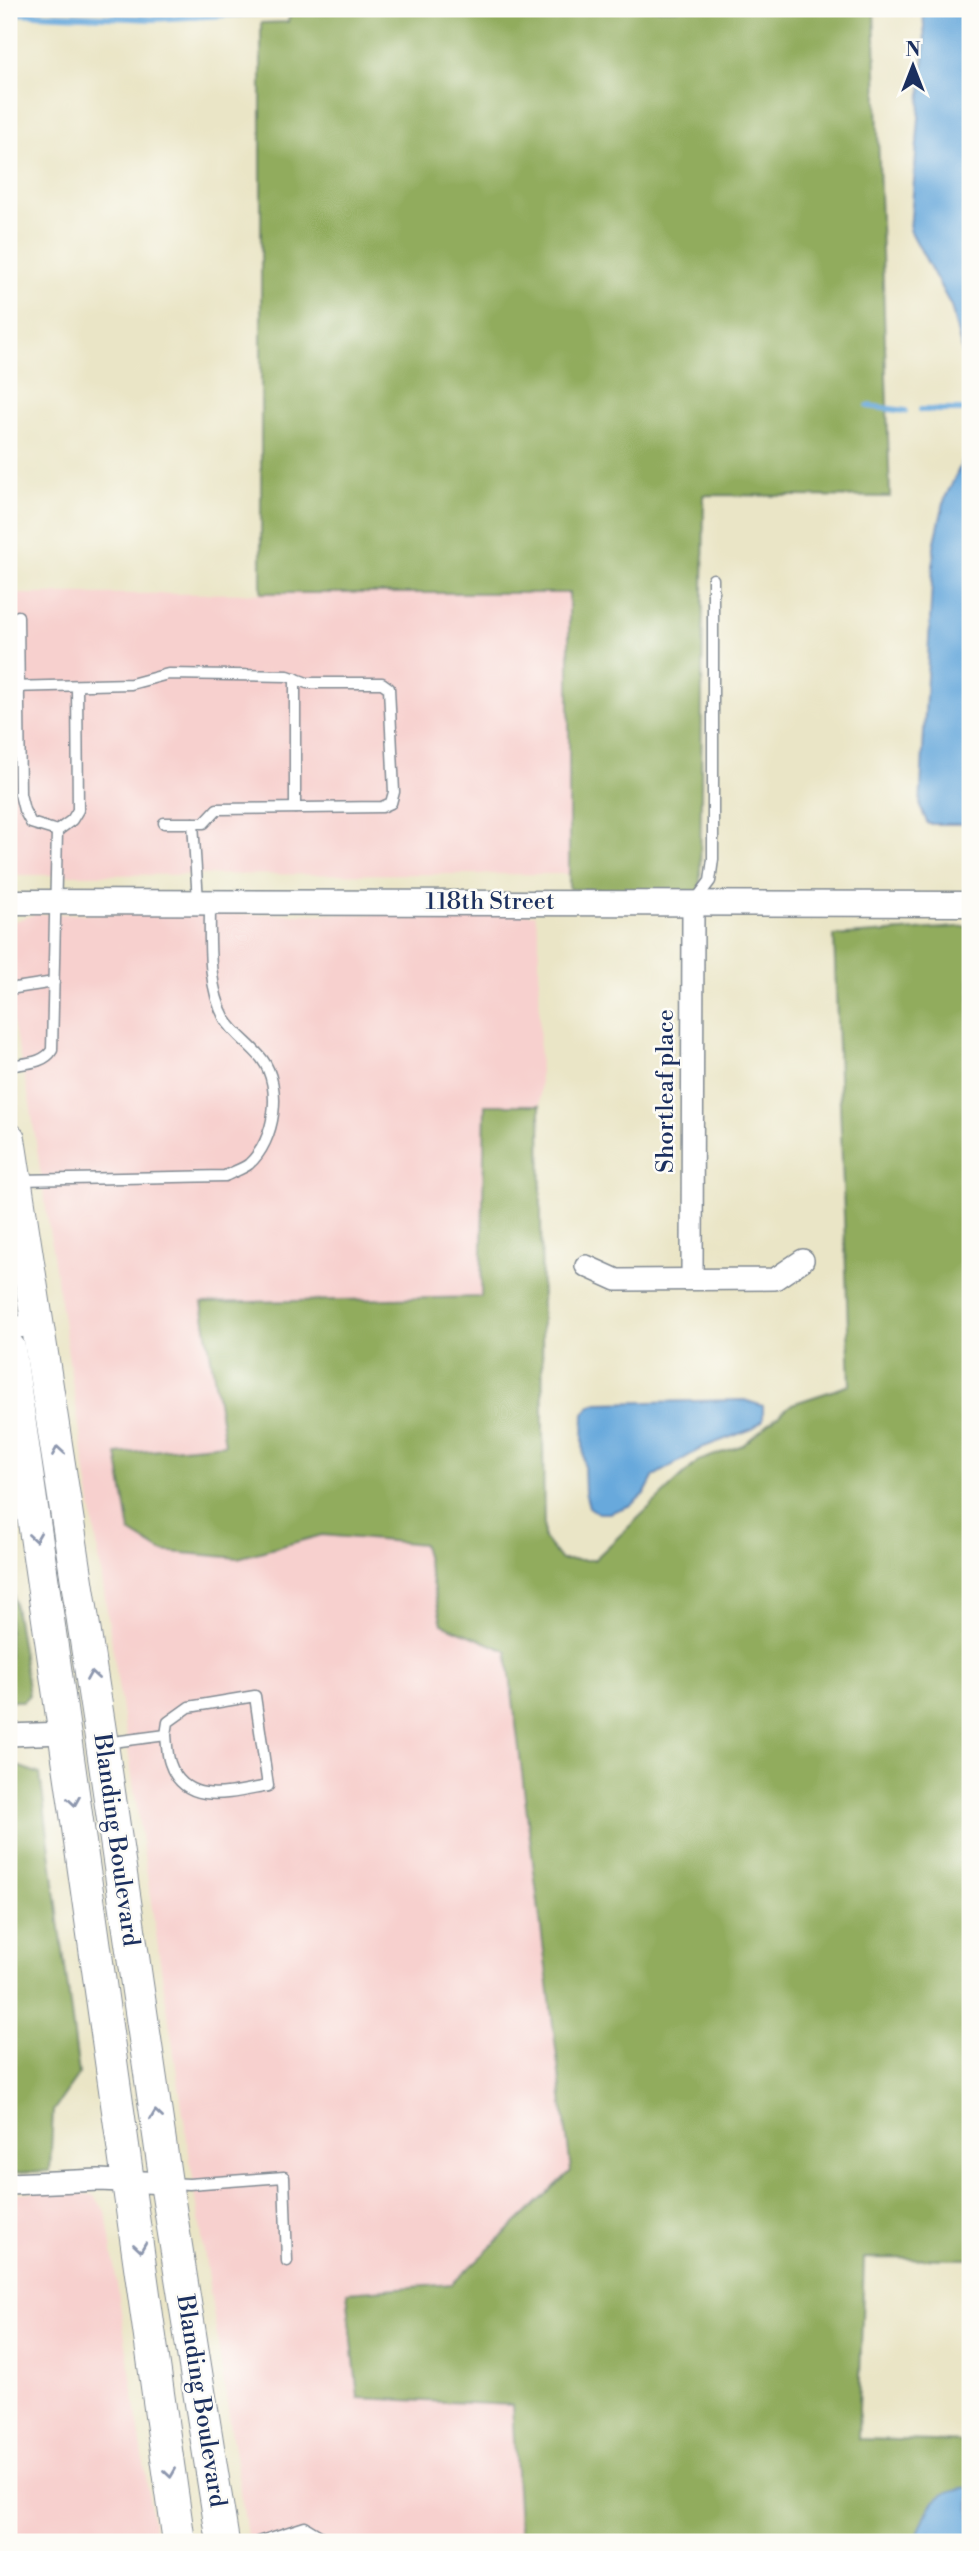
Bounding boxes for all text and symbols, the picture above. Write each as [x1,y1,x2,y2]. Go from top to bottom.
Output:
north arrow [878,32,948,102]
text: N [905,38,921,62]
street label: 118th Street [426,887,555,917]
street label: Shortleaf place [651,1009,681,1173]
one-way arrow [51,1446,66,1457]
one-way arrow [28,1531,43,1543]
one-way arrow [85,1670,100,1682]
street label: Blanding Boulevard [86,1731,146,1949]
one-way arrow [66,1795,81,1807]
one-way arrow [149,2109,164,2121]
one-way arrow [132,2242,147,2253]
street label: Blanding Boulevard [169,2292,233,2510]
one-way arrow [162,2467,177,2479]

